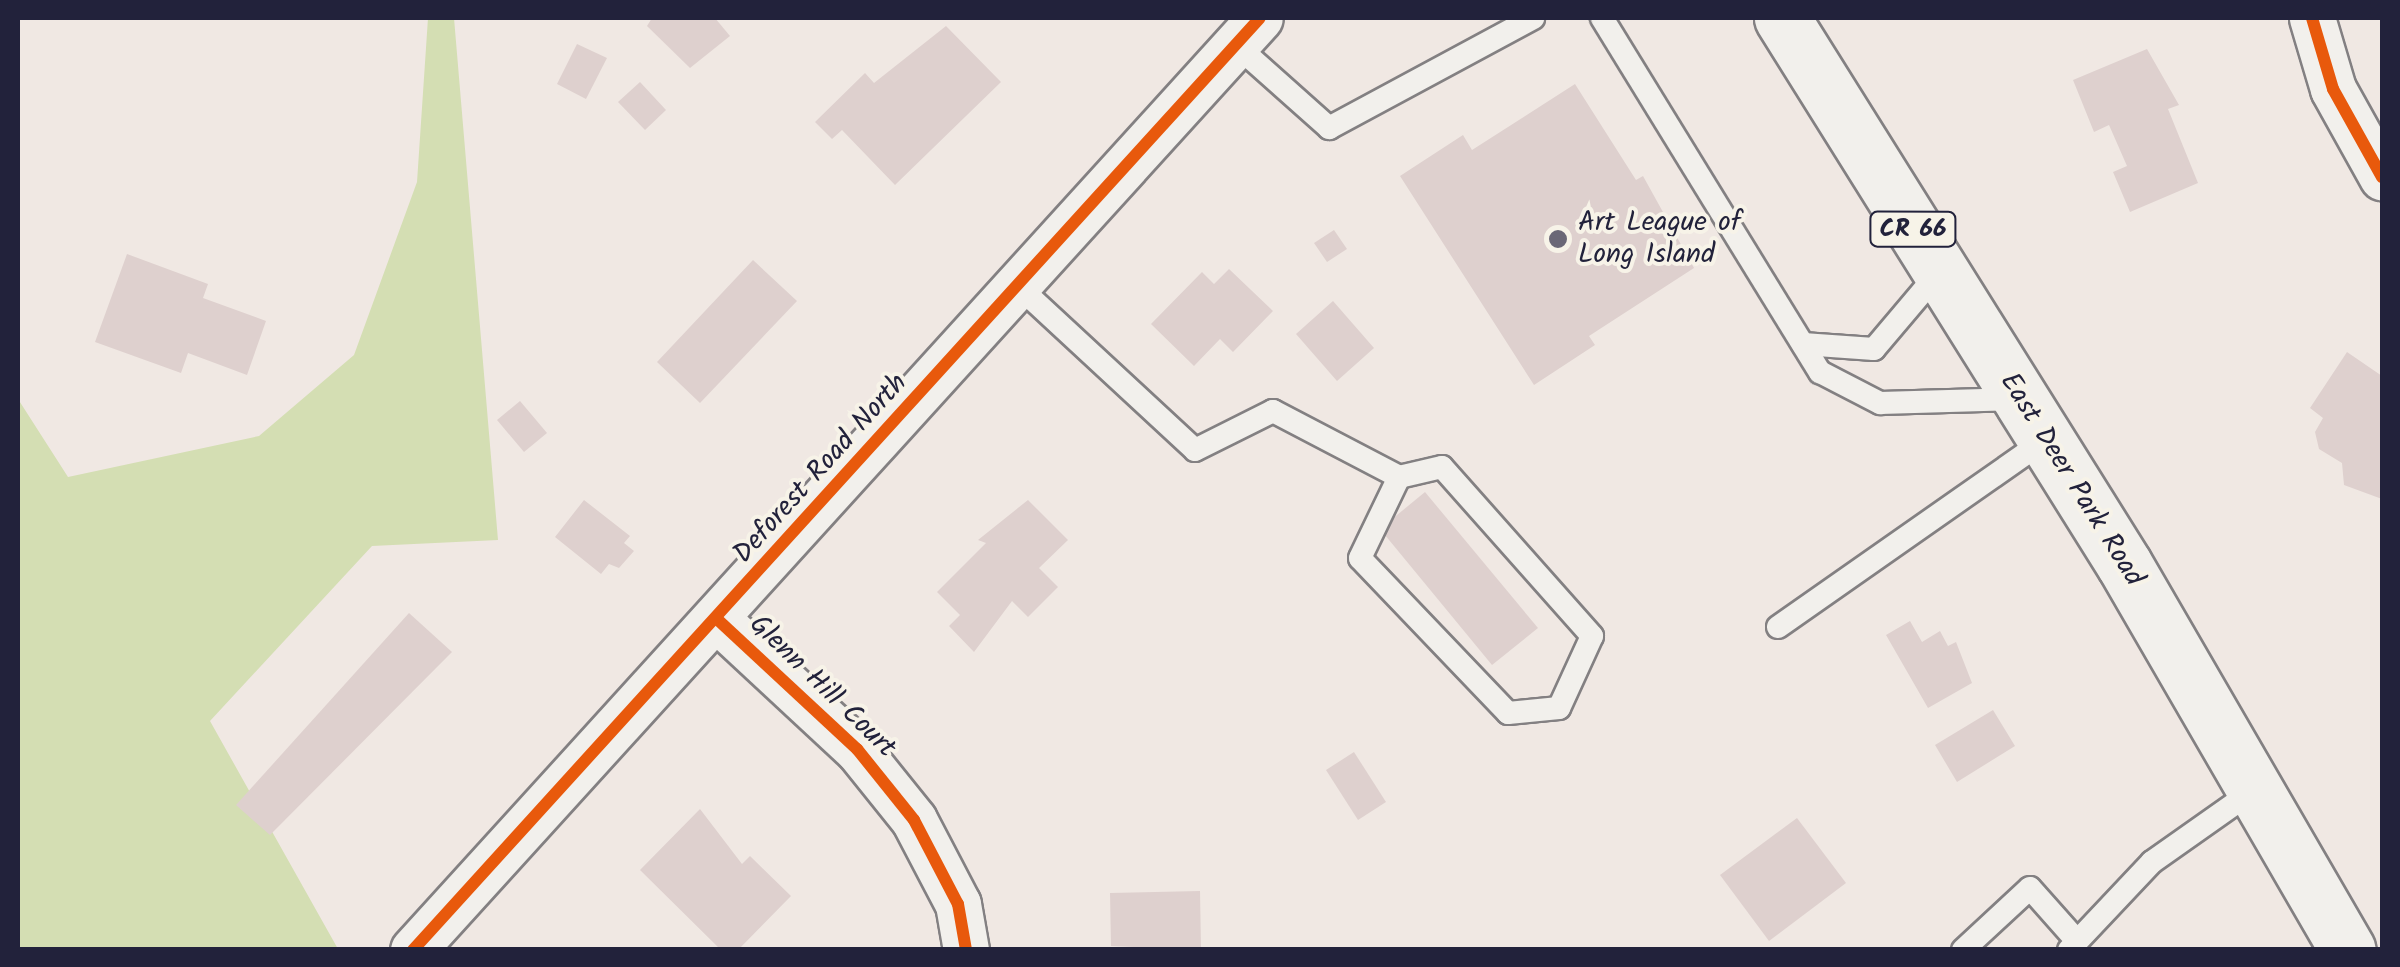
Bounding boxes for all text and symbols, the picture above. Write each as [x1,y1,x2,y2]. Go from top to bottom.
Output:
place label: Art League of Long Island [1578,206,1741,272]
road number: CR 66 [1868,209,1958,249]
marker: Art League of Long Island [1547,228,1569,250]
street label: Deforest Road North [727,367,915,571]
street label: East Deer Park Road [1992,367,2150,593]
street label: Glenn Hill Court [742,609,902,765]

